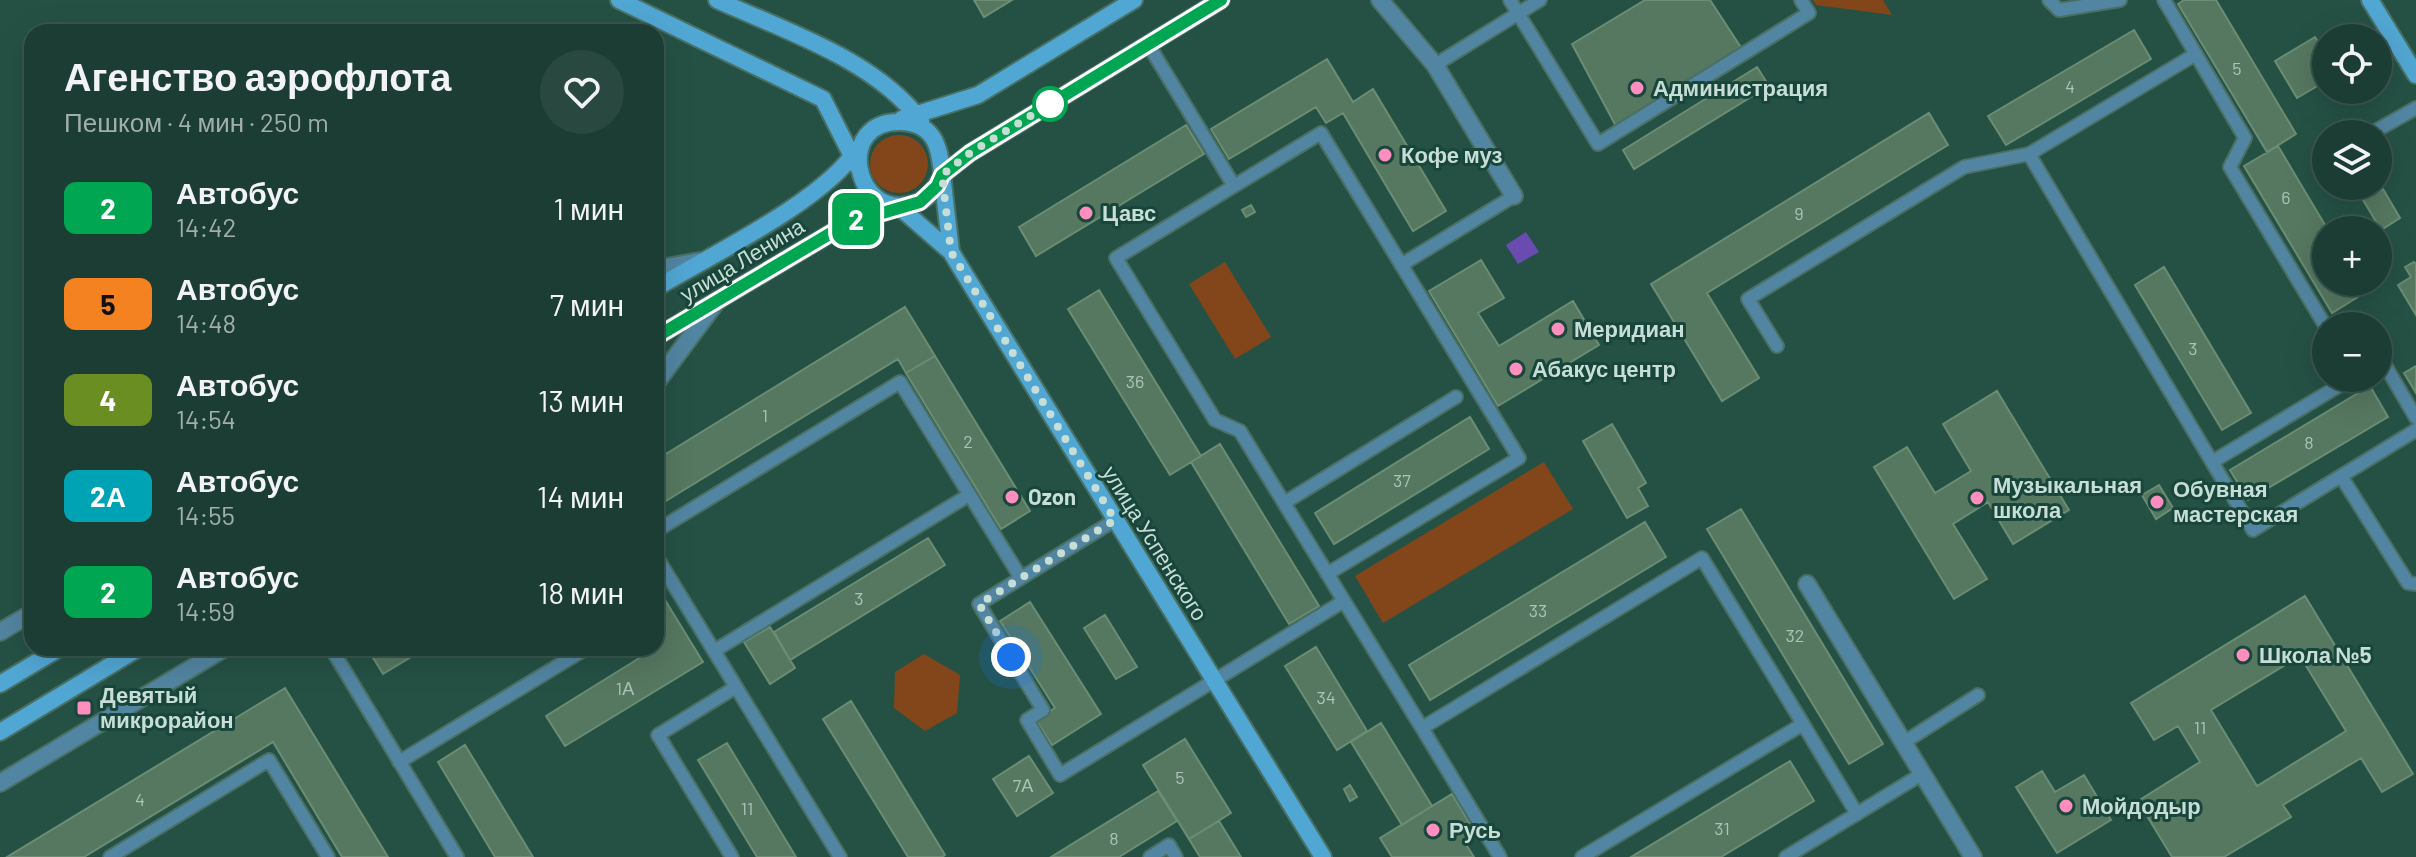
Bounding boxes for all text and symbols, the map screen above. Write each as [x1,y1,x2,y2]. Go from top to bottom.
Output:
map controls [2312,24,2392,392]
button: locate [2312,24,2392,104]
button: heart [540,50,624,134]
text: Агенство аэрофлота [64,53,451,99]
house number: 5 [2232,57,2242,79]
place label: Администрация [1653,74,1828,101]
house number: 4 [2065,75,2075,97]
marker: Администрация [1628,79,1646,97]
unlabelled marker [1033,87,1067,121]
text: Пешком · 4 мин · 250 m [64,106,329,137]
button: layers [2312,120,2392,200]
place label: Кофе муз [1401,141,1502,168]
marker: Кофе муз [1376,146,1394,164]
text: Автобус [176,174,299,210]
house number: 6 [2281,186,2291,208]
text: 1 мин [554,190,624,226]
text: 2 [100,191,116,225]
line badge: 2 [830,193,882,245]
place label: Цавс [1102,199,1156,226]
text: 2 [848,202,864,236]
house number: 9 [1794,202,1804,224]
marker: Цавс [1077,204,1095,222]
text: 14:42 [176,211,237,242]
street label: улица Ленина [675,211,810,307]
button: + [2312,216,2392,296]
text: Автобус [176,270,299,306]
text: 7 мин [550,286,624,322]
text: 5 [100,287,116,321]
text: 14:48 [176,307,236,338]
button: − [2312,312,2392,392]
place label: Меридиан [1574,315,1685,342]
marker: Меридиан [1549,320,1567,338]
house number: 3 [2188,337,2198,359]
place label: Абакус центр [1532,355,1676,382]
marker: Абакус центр [1507,360,1525,378]
text: Автобус [176,366,299,402]
house number: 36 [1126,370,1144,392]
text: 13 мин [538,382,624,418]
text: 4 [100,383,116,417]
text: 14:54 [176,403,236,434]
house number: 1 [762,404,768,426]
house number: 2 [963,430,973,452]
house number: 8 [2304,431,2314,453]
street label: улица Успенского [1097,460,1214,625]
text: Автобус [176,462,299,498]
house number: 37 [1393,469,1411,491]
place label: Музыкальная школа [1993,471,2142,522]
place label: Обувная мастерская [2173,475,2298,527]
text: 14 мин [537,478,624,514]
text: 2А [90,479,126,513]
place label: Ozon [1028,483,1076,509]
marker: Ozon [1003,488,1021,506]
marker: Музыкальная школа [1968,489,1986,507]
marker: Обувная мастерская [2148,493,2166,511]
text: 14:55 [176,499,235,530]
text: Автобус [176,558,299,594]
text: 18 мин [538,574,624,610]
text: 2 [100,575,116,609]
house number: 3 [854,587,864,609]
text: 14:59 [176,595,235,626]
house number: 33 [1529,599,1547,621]
house number: 32 [1786,624,1804,646]
your location [991,637,1031,677]
place label: Школа №5 [2259,641,2372,667]
marker: Школа №5 [2234,646,2252,664]
house number: 1А [616,677,634,699]
place label: Девятый микрорайон [100,681,234,733]
house number: 34 [1316,686,1336,708]
marker: Девятый микрорайон [75,699,93,717]
house number: 11 [2194,716,2206,738]
house number: 5 [1175,766,1185,788]
house number: 7А [1013,774,1033,796]
house number: 4 [135,788,145,810]
place label: Мойдодыр [2082,792,2201,819]
house number: 11 [741,797,753,819]
marker: Мойдодыр [2057,797,2075,815]
place label: Русь [1449,816,1501,843]
house number: 31 [1714,817,1730,839]
marker: Русь [1424,821,1442,839]
house number: 8 [1109,827,1119,849]

